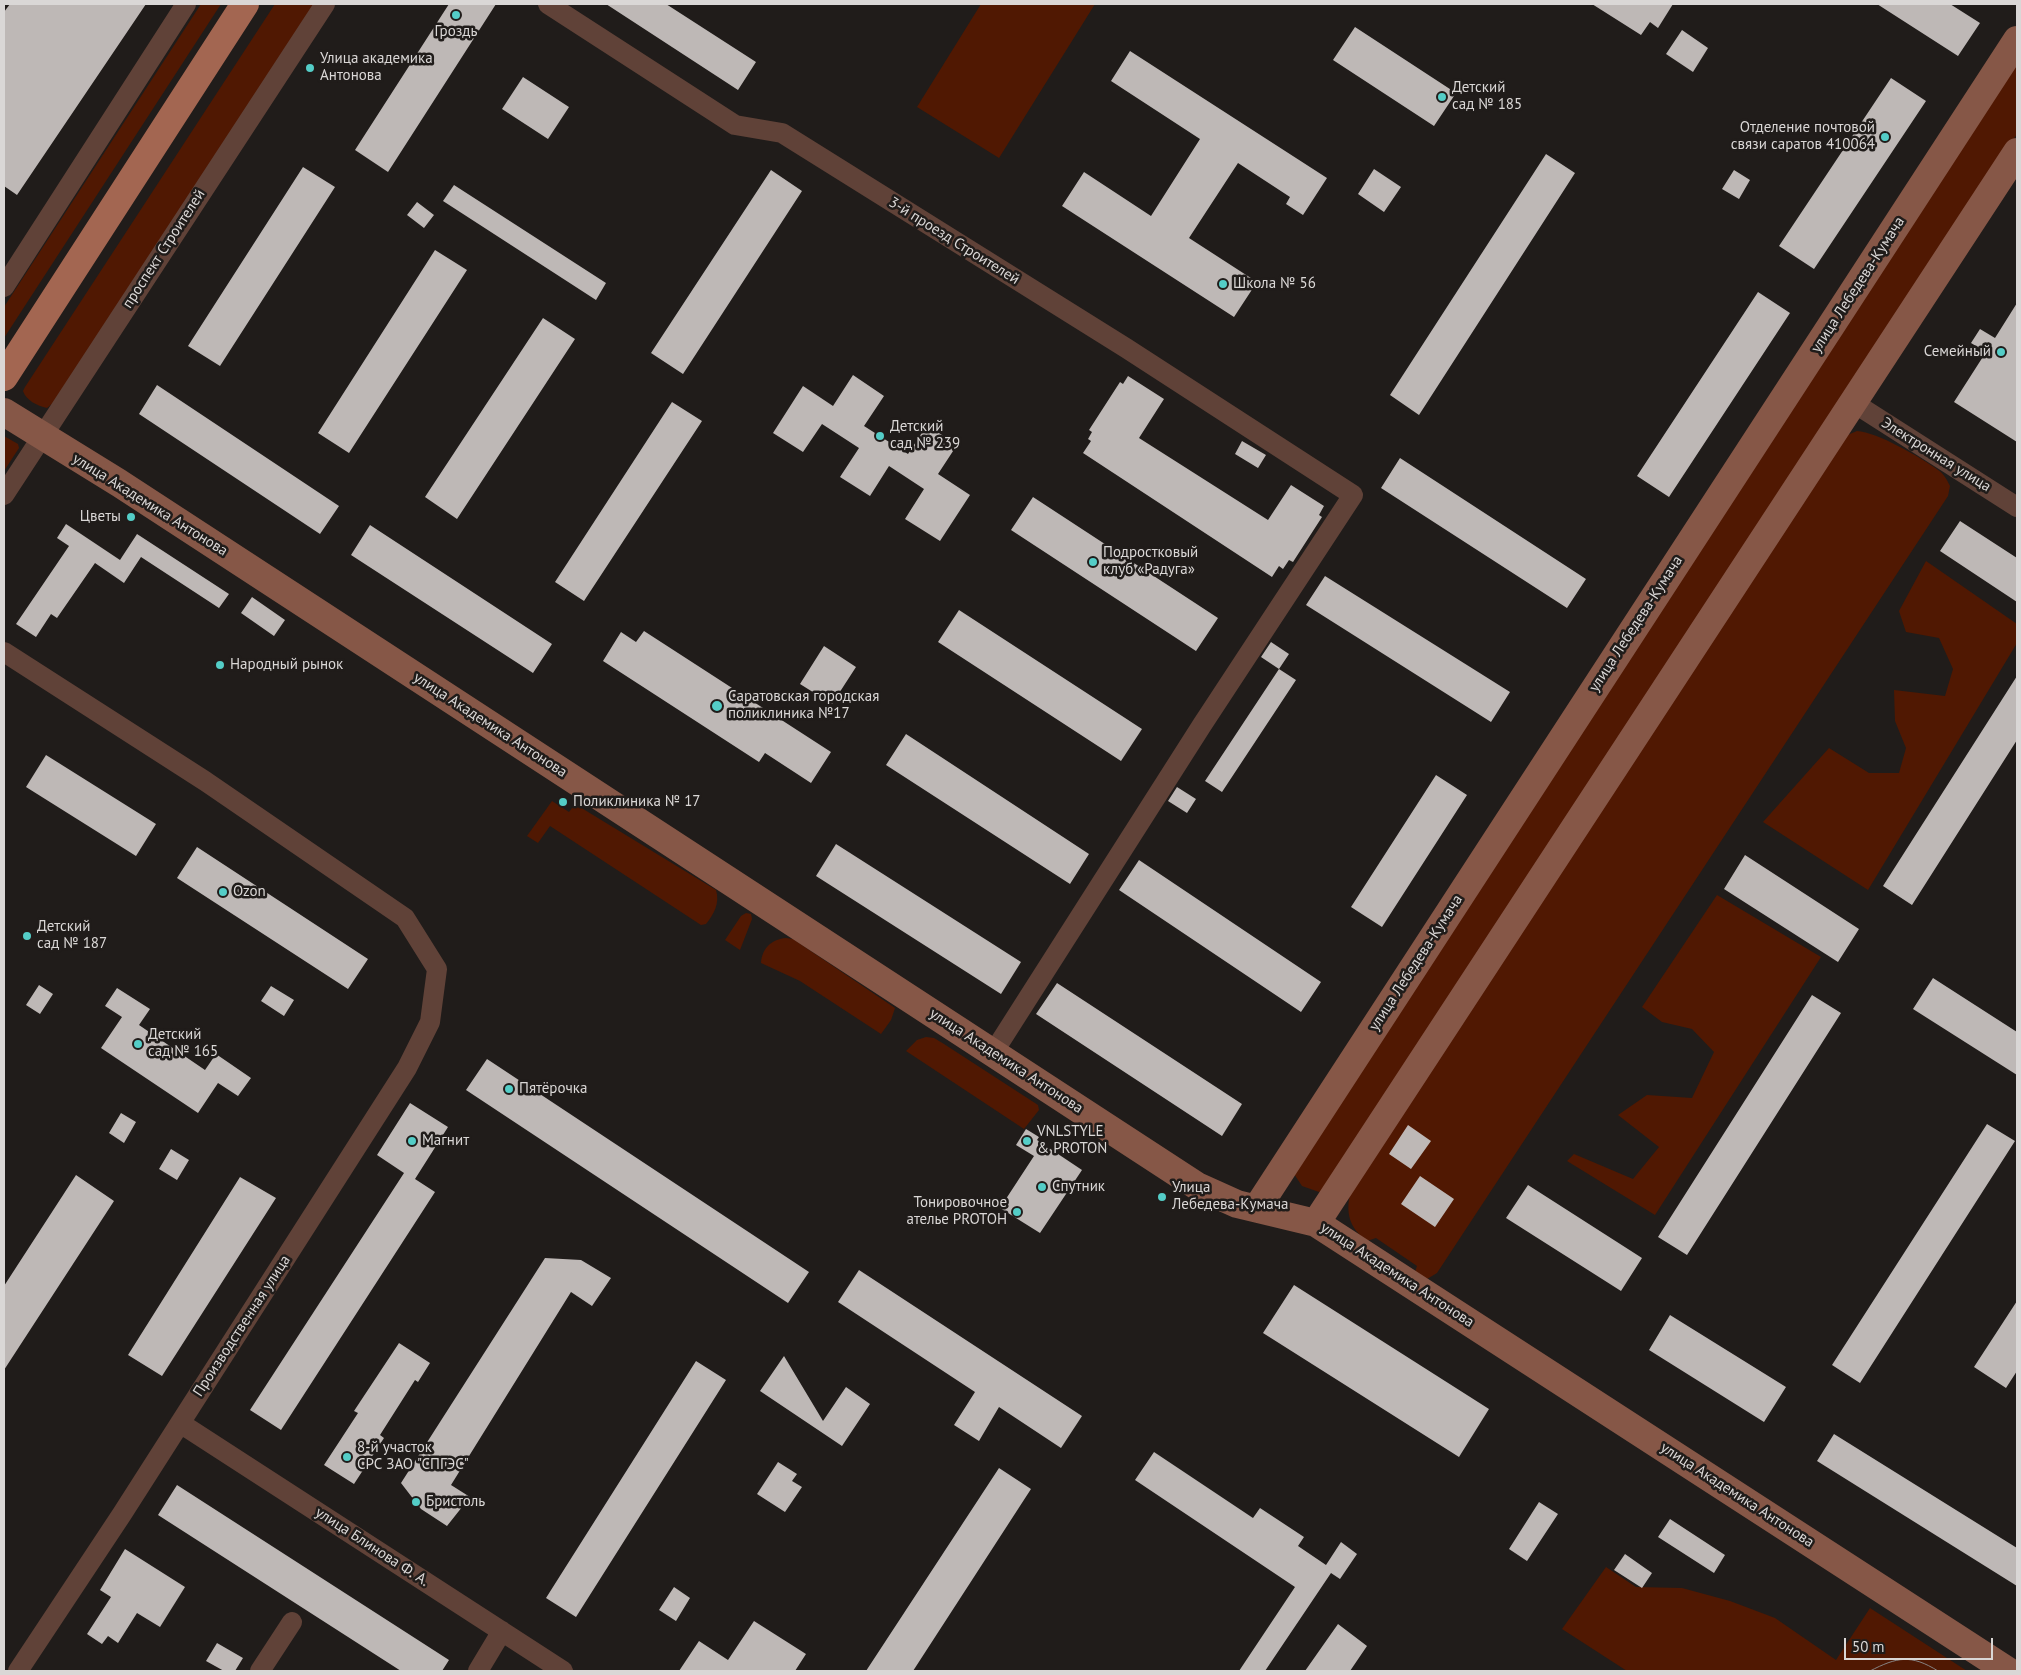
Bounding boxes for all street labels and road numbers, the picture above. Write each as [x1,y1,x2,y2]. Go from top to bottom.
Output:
street label: проспект Строителей [119,186,209,312]
street label: 3-й проезд Строителей [885,193,1023,289]
street label: улица Лебедева-Кумача [1807,214,1909,356]
street label: Электронная улица [1878,414,1994,496]
street label: улица Академика Антонова [69,450,231,560]
street label: улица Лебедева-Кумача [1585,553,1687,695]
street label: улица Академика Антонова [410,669,570,781]
street label: улица Лебедева-Кумача [1365,892,1467,1034]
street label: улица Академика Антонова [926,1005,1086,1117]
street label: улица Академика Антонова [1317,1219,1477,1331]
street label: Производственная улица [190,1252,294,1400]
street label: улица Академика Антонова [1657,1439,1817,1551]
street label: улица Блинова Ф. А. [312,1503,432,1591]

